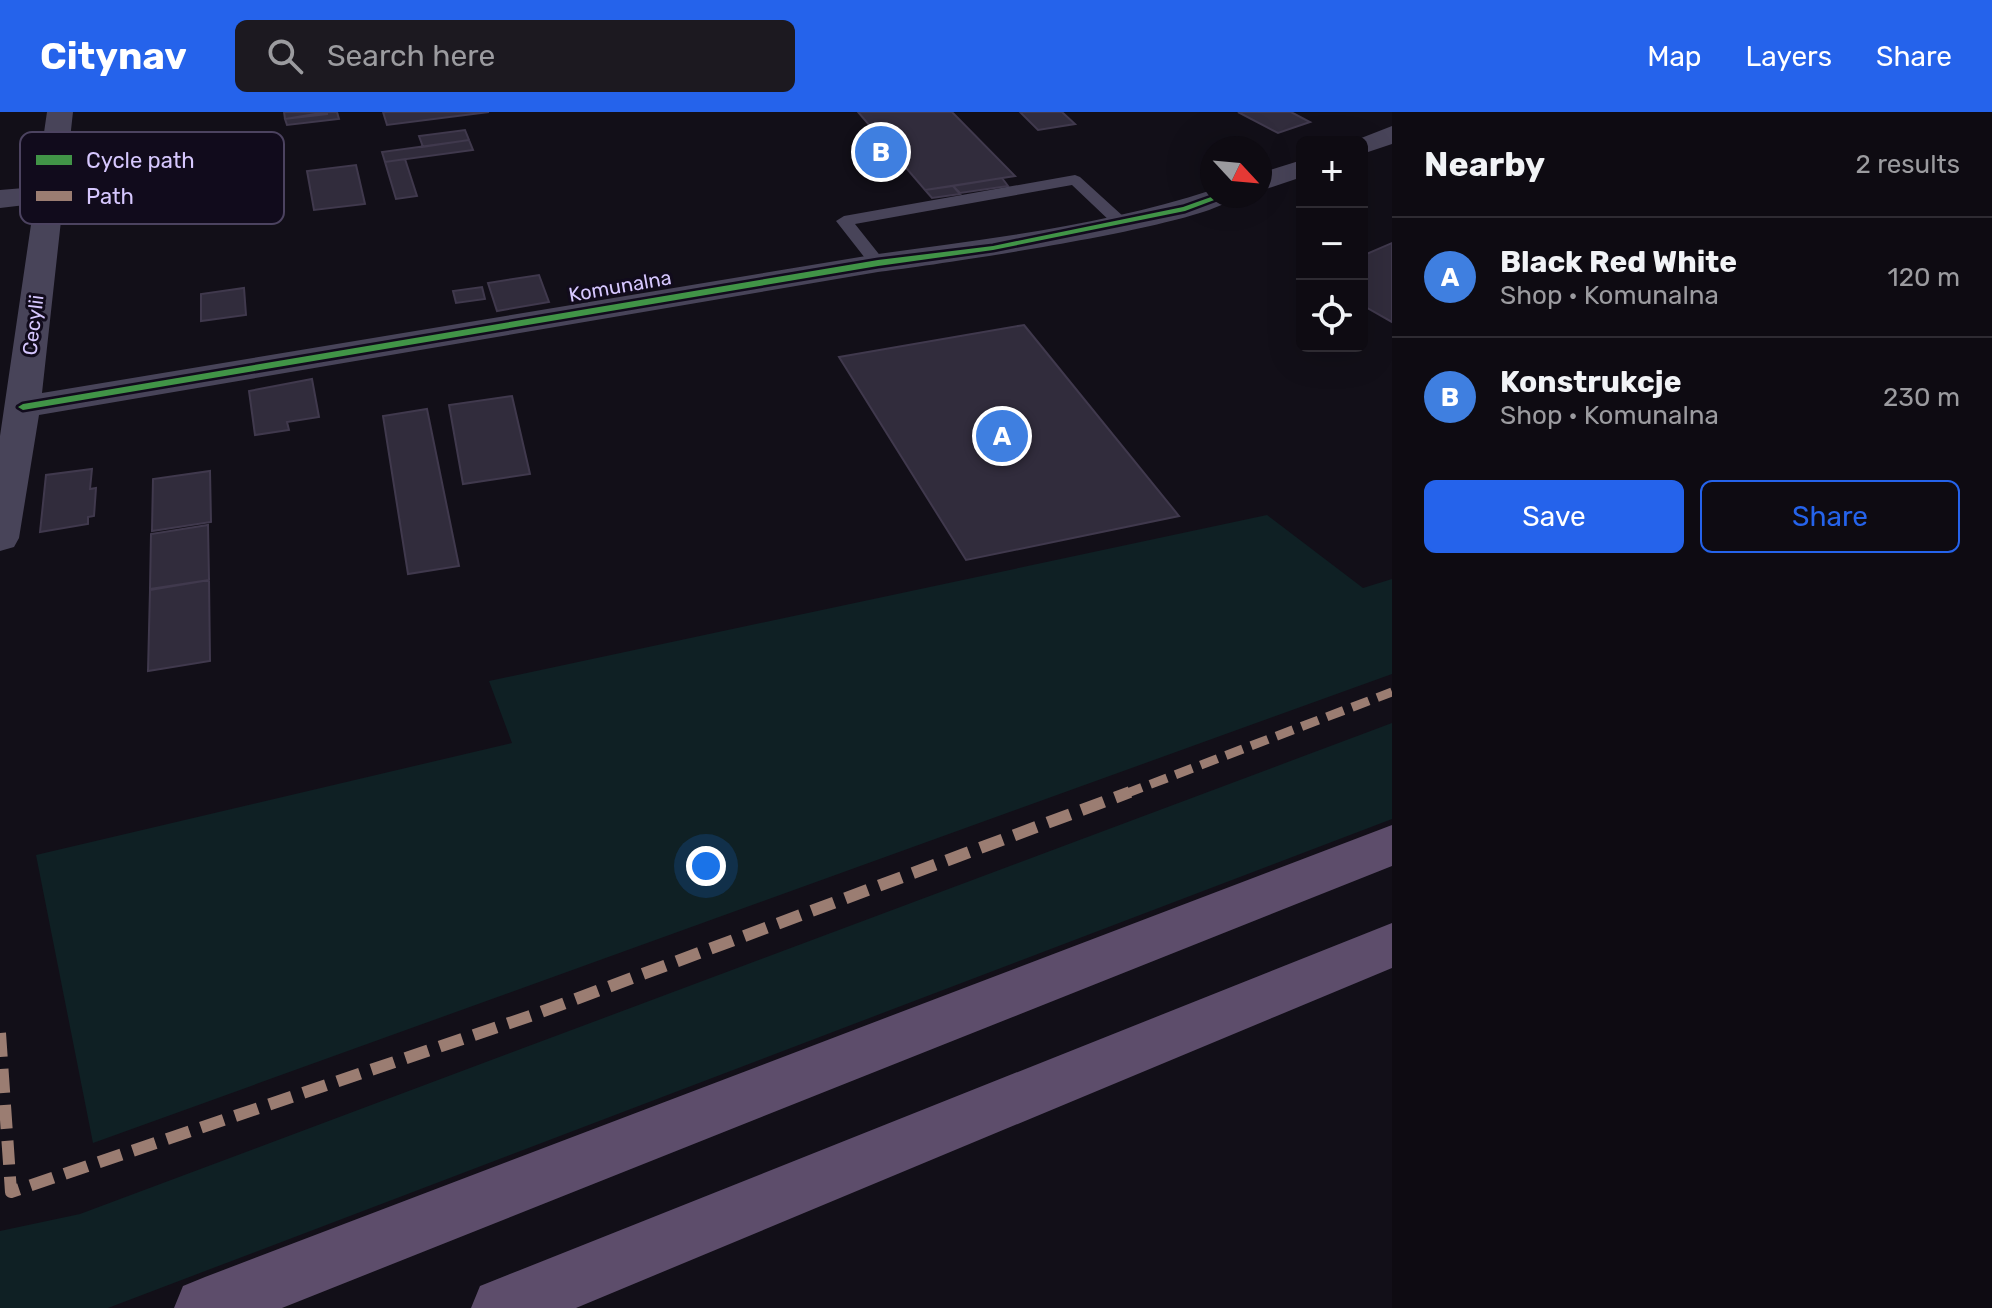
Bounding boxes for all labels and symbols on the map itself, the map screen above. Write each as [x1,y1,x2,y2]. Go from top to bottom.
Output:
pin: B [855,122,907,182]
legend [20,132,284,224]
north arrow [1200,136,1272,208]
text: Cycle path [86,147,195,174]
text: Path [86,183,134,210]
street label: Komunalna [567,265,673,307]
street label: Cecylii [17,293,49,357]
pin: A [976,406,1028,466]
your location [686,846,726,886]

